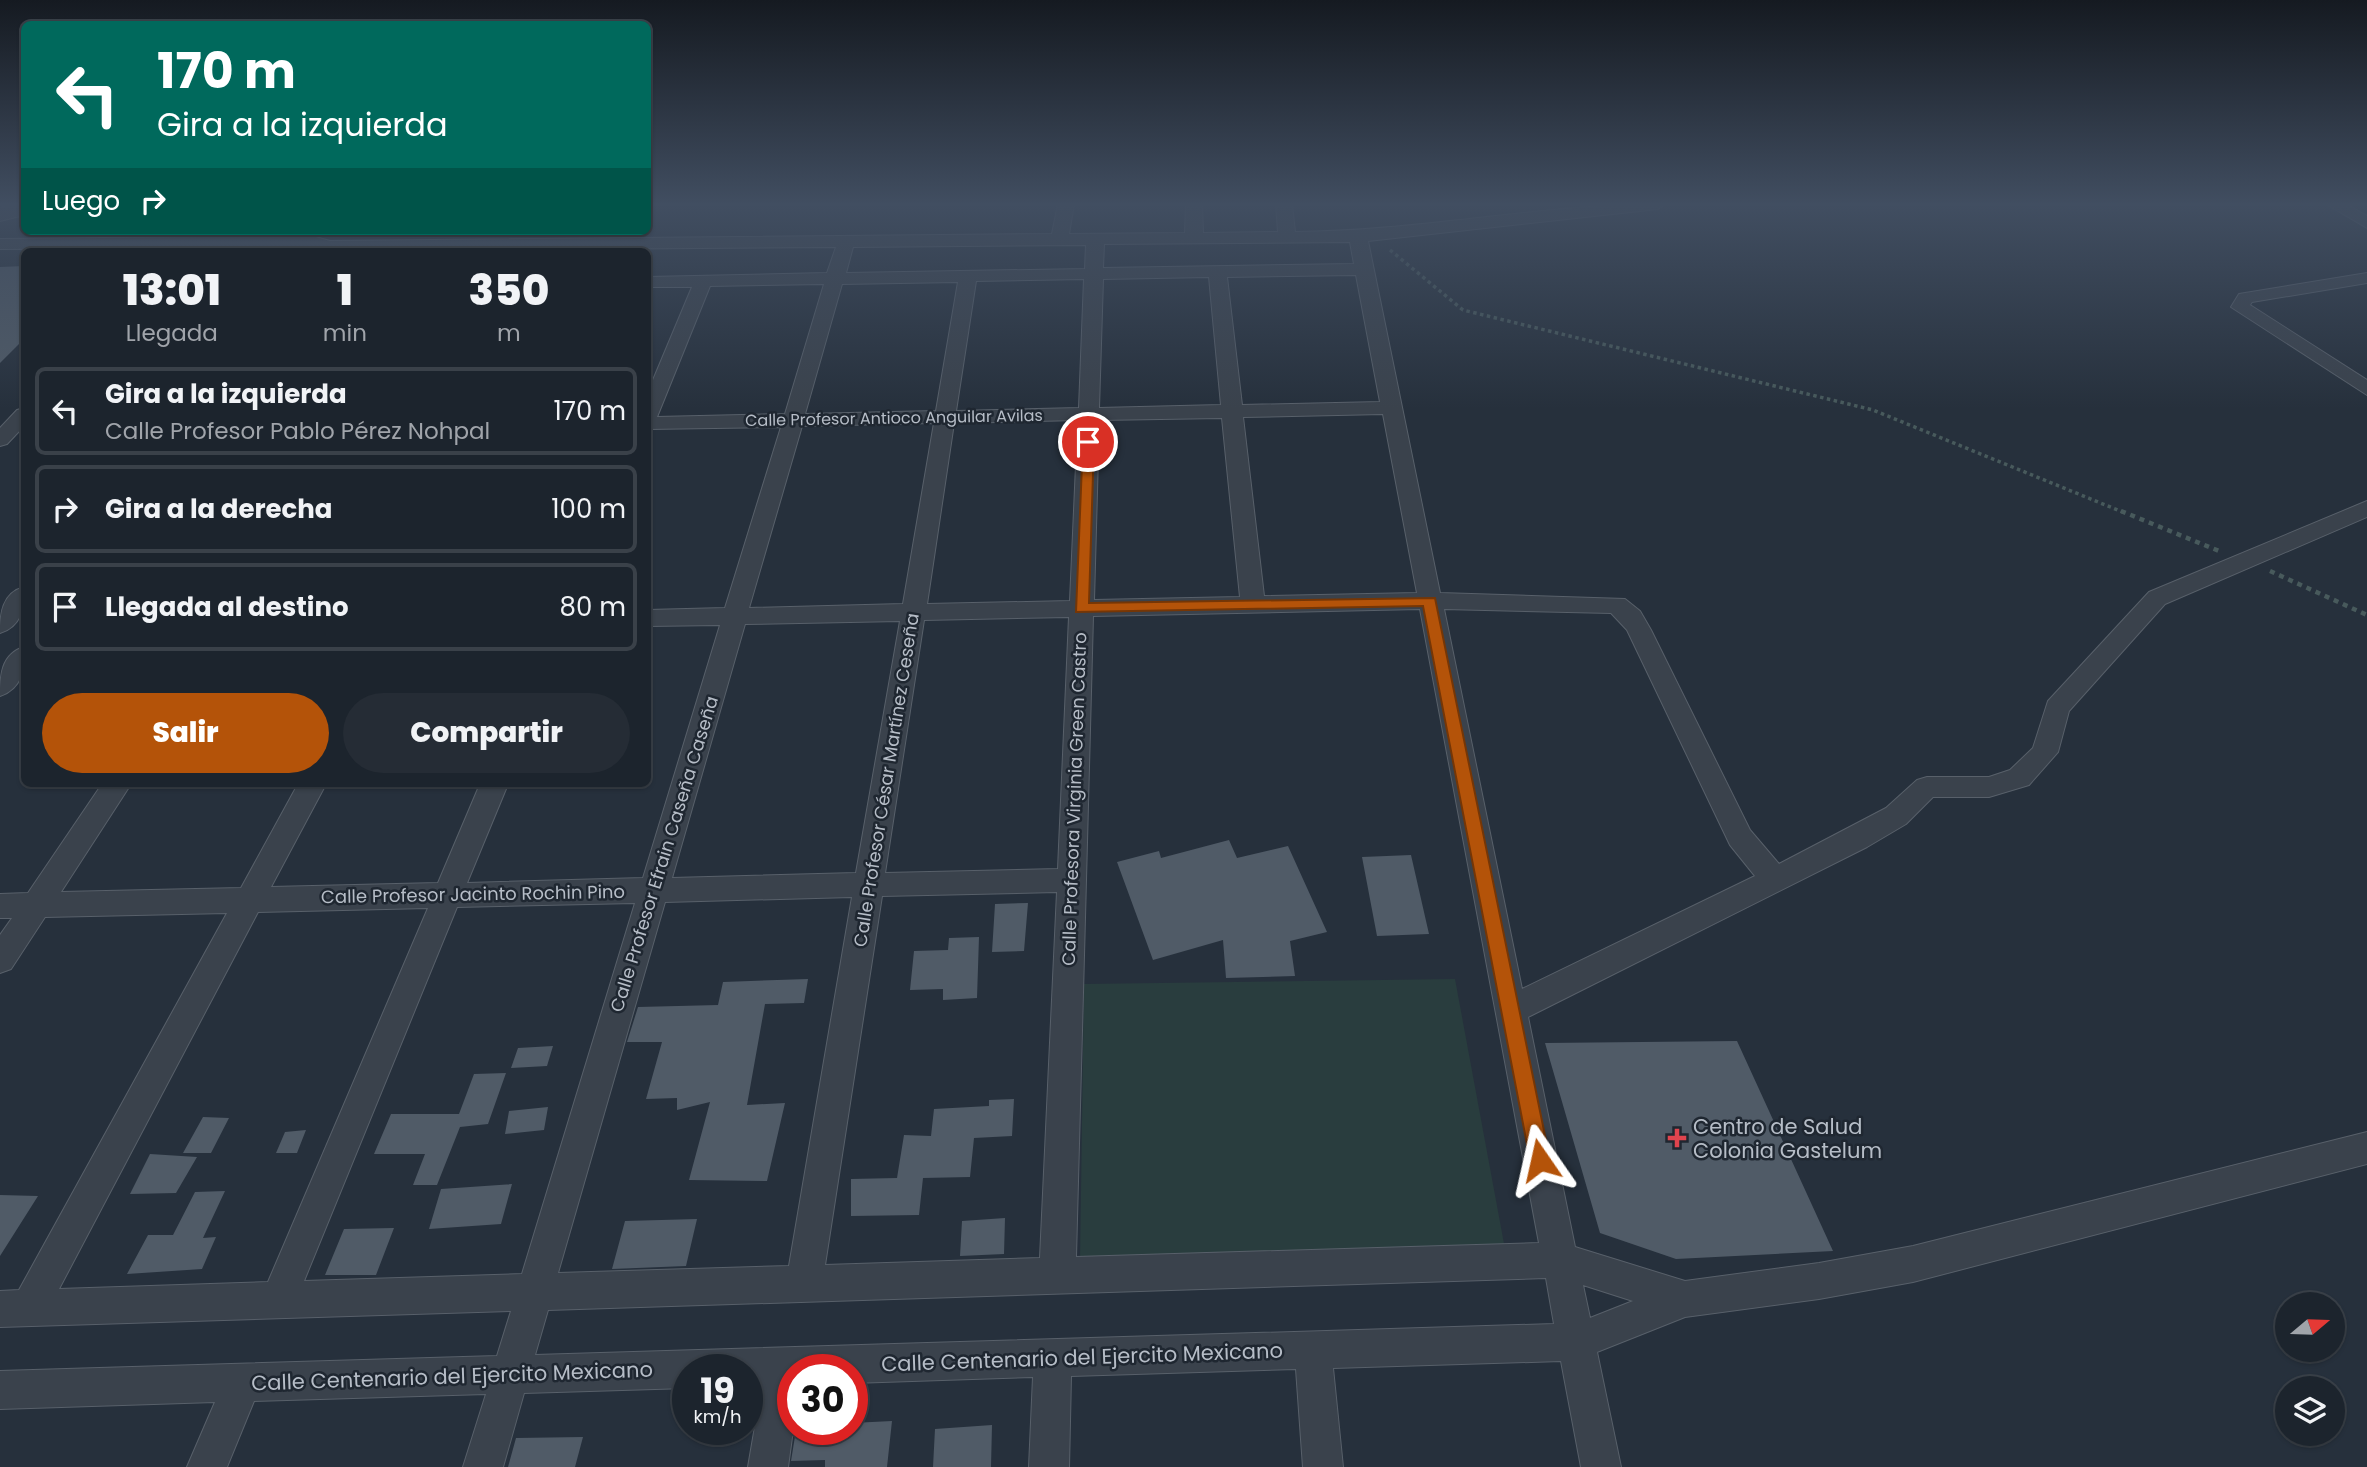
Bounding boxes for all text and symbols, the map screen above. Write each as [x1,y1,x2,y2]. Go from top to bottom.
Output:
text: 170 m [157,37,296,105]
icon: left [42,49,133,140]
text: Gira a la izquierda [157,102,448,147]
icon: right [134,182,172,220]
text: Luego [42,183,120,219]
text: 13:01 [123,261,221,320]
text: 1 [337,261,353,320]
text: 350 [469,261,549,320]
text: Llegada [126,317,218,349]
text: min [323,317,367,349]
text: m [497,317,521,349]
text: Gira a la izquierda [105,376,347,412]
icon: left [46,392,84,430]
text: 170 m [553,393,626,429]
street label: Calle Profesor Antioco Anguilar Avilas [745,404,1043,432]
pin [1058,412,1118,472]
text: Calle Profesor Pablo Pérez Nohpal [105,415,490,447]
icon: arrive [1069,423,1107,461]
icon: right [46,490,84,528]
text: Gira a la derecha [105,491,333,527]
text: 100 m [551,491,626,527]
icon: arrive [46,588,84,626]
text: Llegada al destino [105,589,349,625]
text: 80 m [560,589,626,625]
street label: Calle Profesor César Martínez Ceseña [847,611,925,949]
street label: Calle Profesora Virginia Green Castro [1056,632,1092,966]
button: Salir [42,693,329,773]
button: Compartir [343,693,630,773]
street label: Calle Profesor Efrain Caseña Caseña [604,693,724,1015]
street label: Calle Profesor Jacinto Rochin Pino [321,879,625,909]
place label: Centro de Salud Colonia Gastelum [1693,1112,1882,1165]
position arrow [1503,1123,1577,1197]
marker: Centro de Salud Colonia Gastelum [1667,1128,1687,1148]
north arrow [2275,1292,2345,1362]
map controls [2275,1292,2345,1446]
street label: Calle Centenario del Ejercito Mexicano [881,1335,1283,1379]
street label: Calle Centenario del Ejercito Mexicano [251,1354,653,1398]
speed limit sign: 30 [777,1354,868,1445]
text: 19 [700,1366,735,1415]
button: layers [2275,1376,2345,1446]
text: km/h [694,1404,741,1429]

